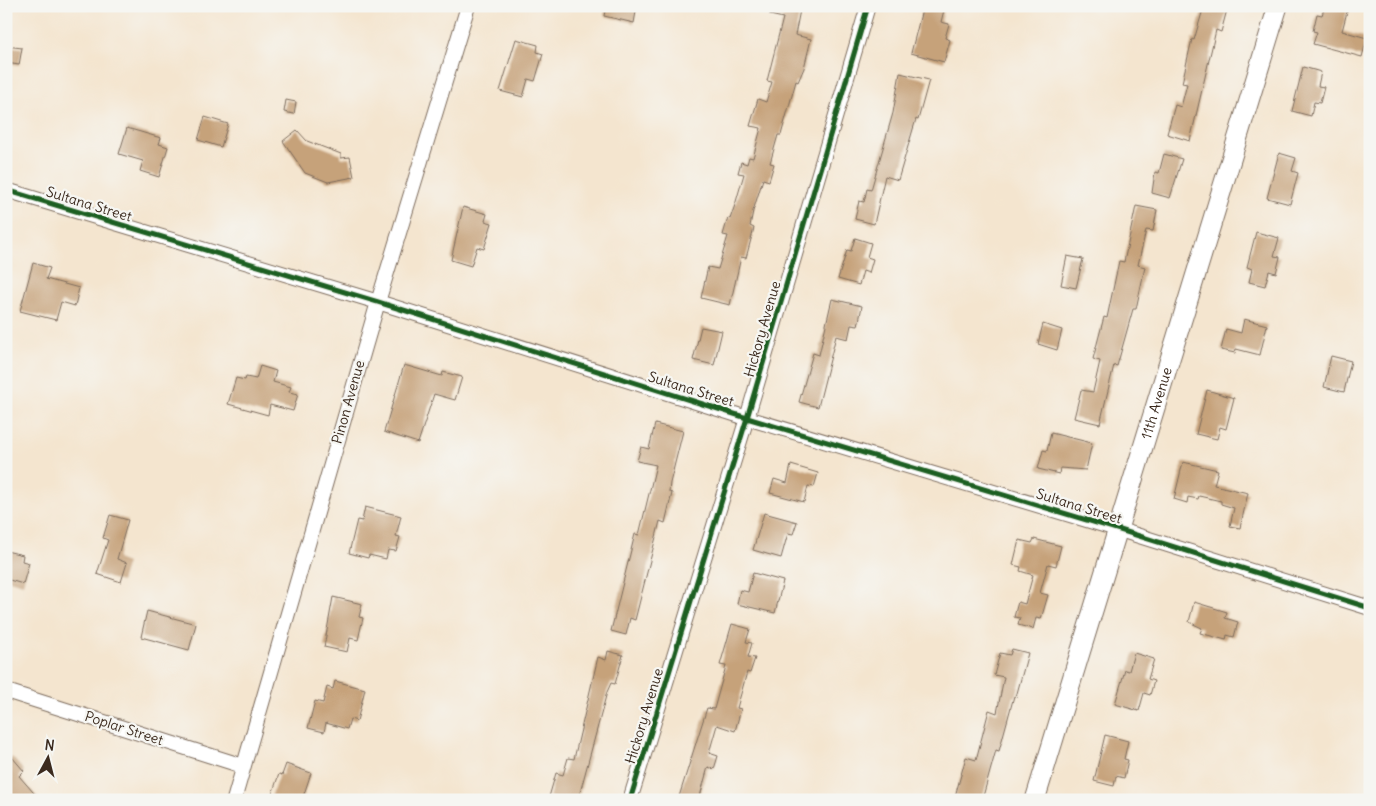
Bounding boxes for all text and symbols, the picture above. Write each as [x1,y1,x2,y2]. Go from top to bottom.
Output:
street label: Sultana Street [44,182,134,226]
street label: Hickory Avenue [740,279,784,379]
street label: Pinon Avenue [328,358,368,446]
street label: 11th Avenue [1137,365,1176,441]
street label: Sultana Street [646,367,736,411]
street label: Sultana Street [1034,484,1124,528]
street label: Hickory Avenue [621,666,667,766]
street label: Poplar Street [82,707,166,749]
north arrow [22,734,72,784]
text: N [44,736,55,755]

